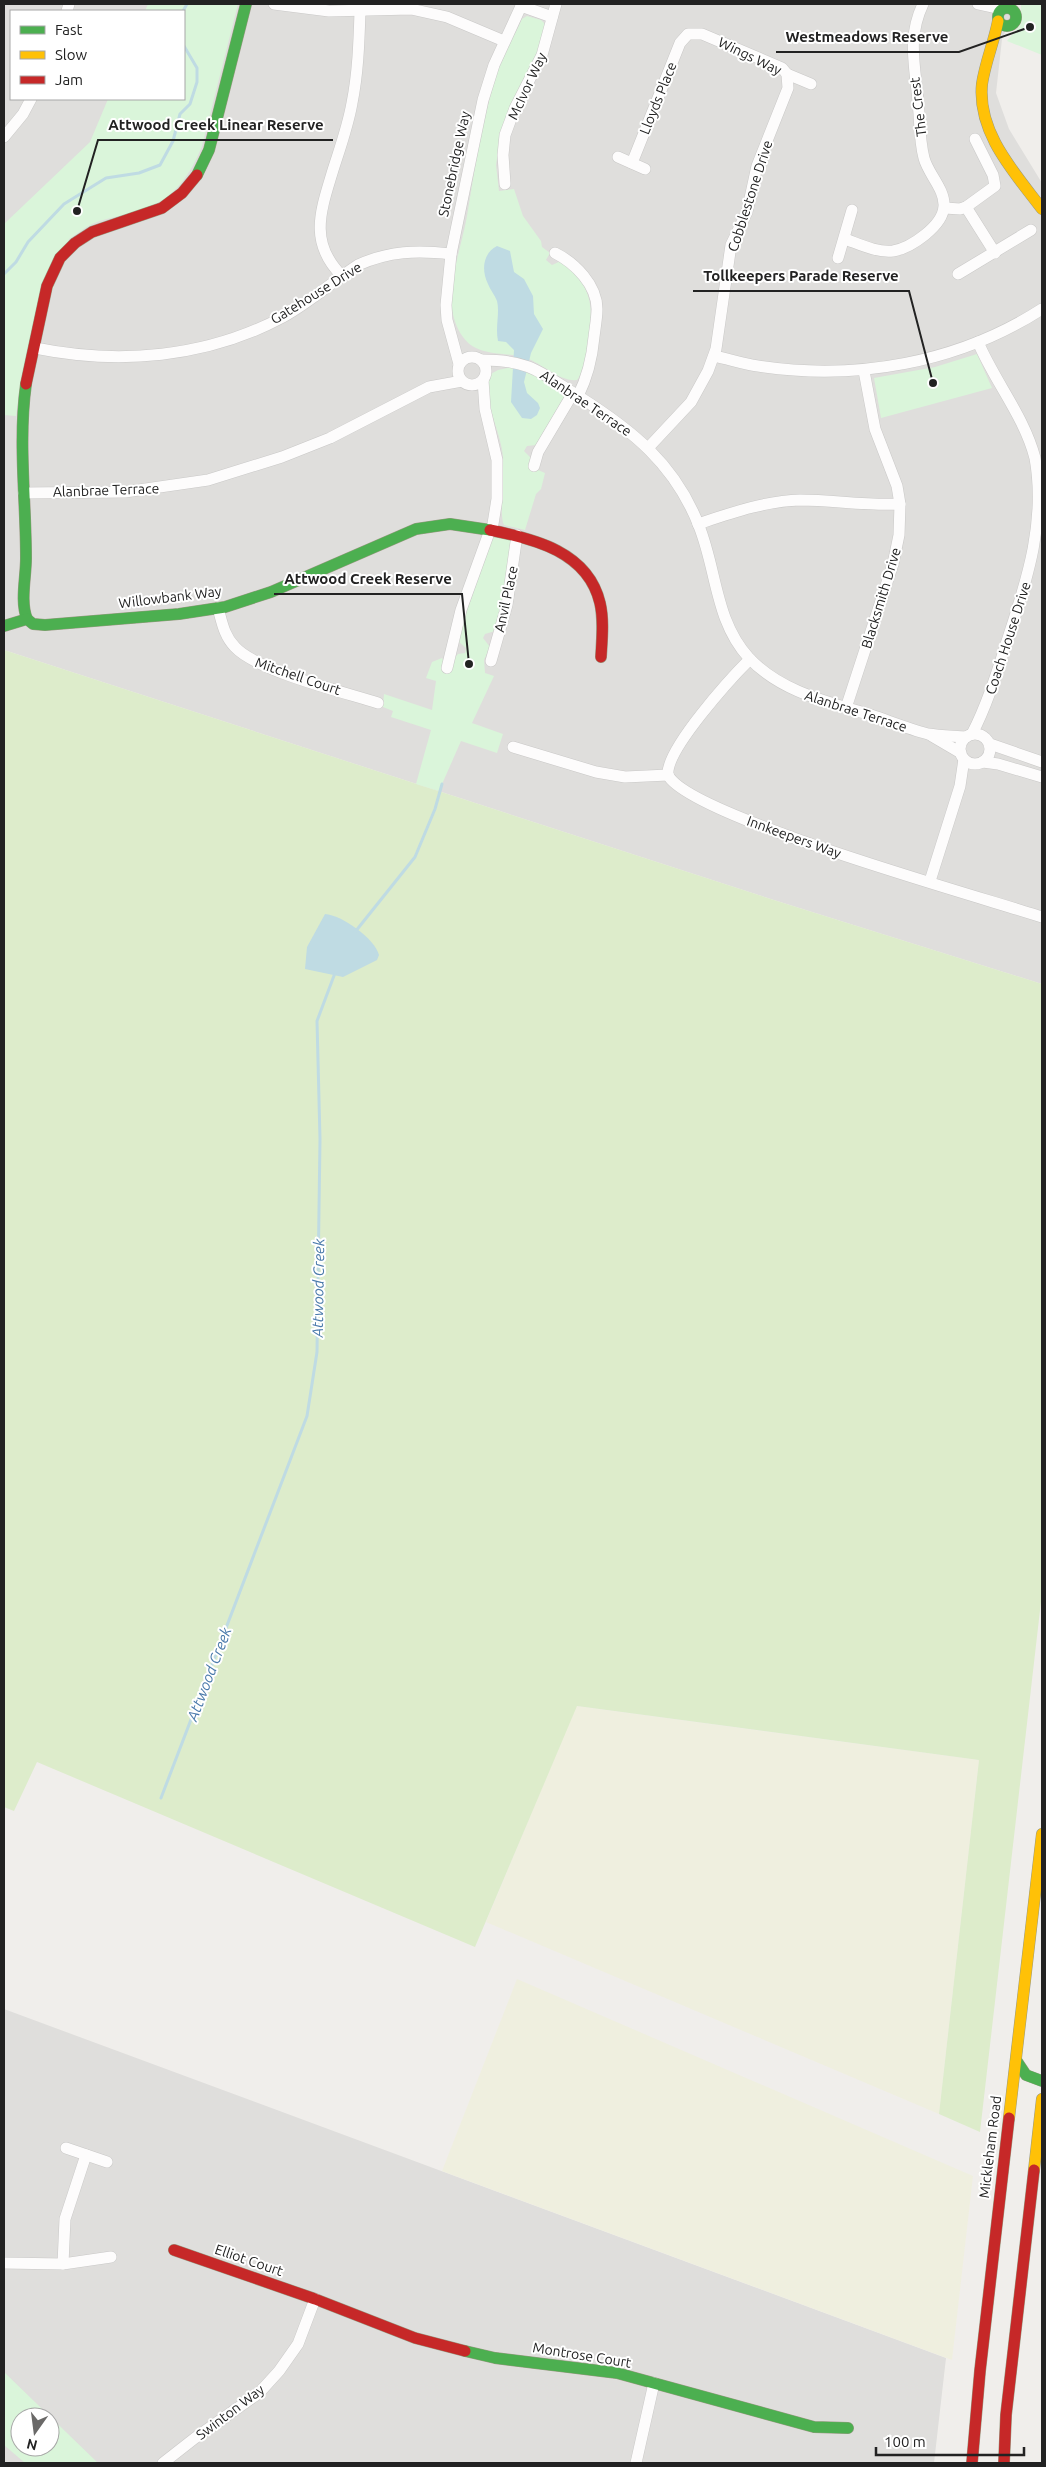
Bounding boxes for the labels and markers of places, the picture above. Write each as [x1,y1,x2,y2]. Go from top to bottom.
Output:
callout: Westmeadows Reserve [776,22,959,52]
callout: Attwood Creek Linear Reserve [98,110,333,140]
callout: Tollkeepers Parade Reserve [693,261,909,291]
callout: Attwood Creek Reserve [274,564,462,594]

